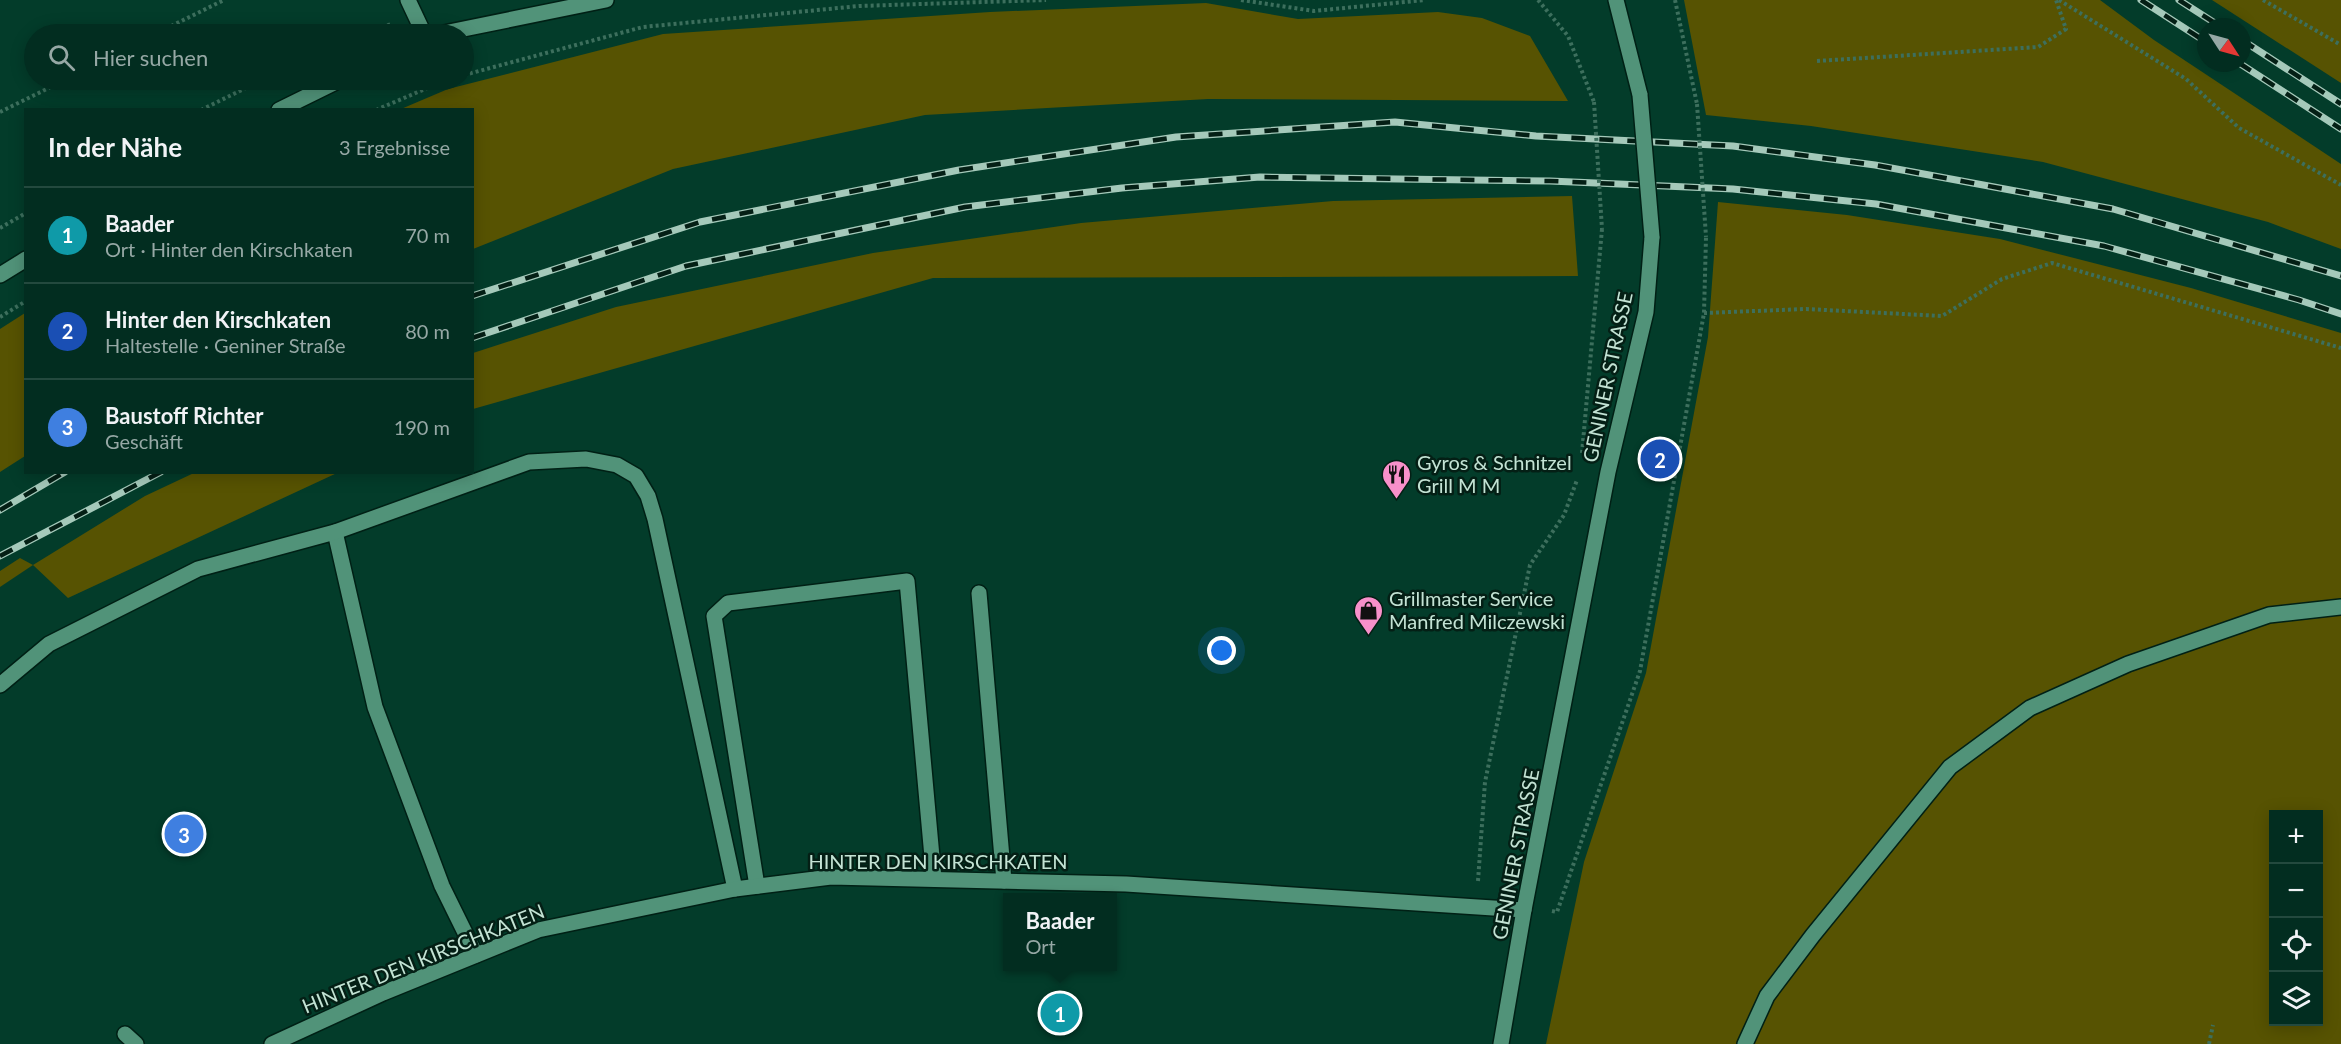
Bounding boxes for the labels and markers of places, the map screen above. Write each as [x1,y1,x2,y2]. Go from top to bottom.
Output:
pin: 2 [1640,436,1680,482]
place label: Gyros & Schnitzel Grill M M [1417,450,1572,497]
restaurant icon: Gyros & Schnitzel Grill M M [1380,458,1412,500]
place label: Grillmaster Service Manfred Milczewski [1389,586,1565,633]
shop icon: Grillmaster Service Manfred Milczewski [1352,594,1384,636]
pin: 3 [164,812,204,856]
pin: 1 [1040,990,1080,1036]

